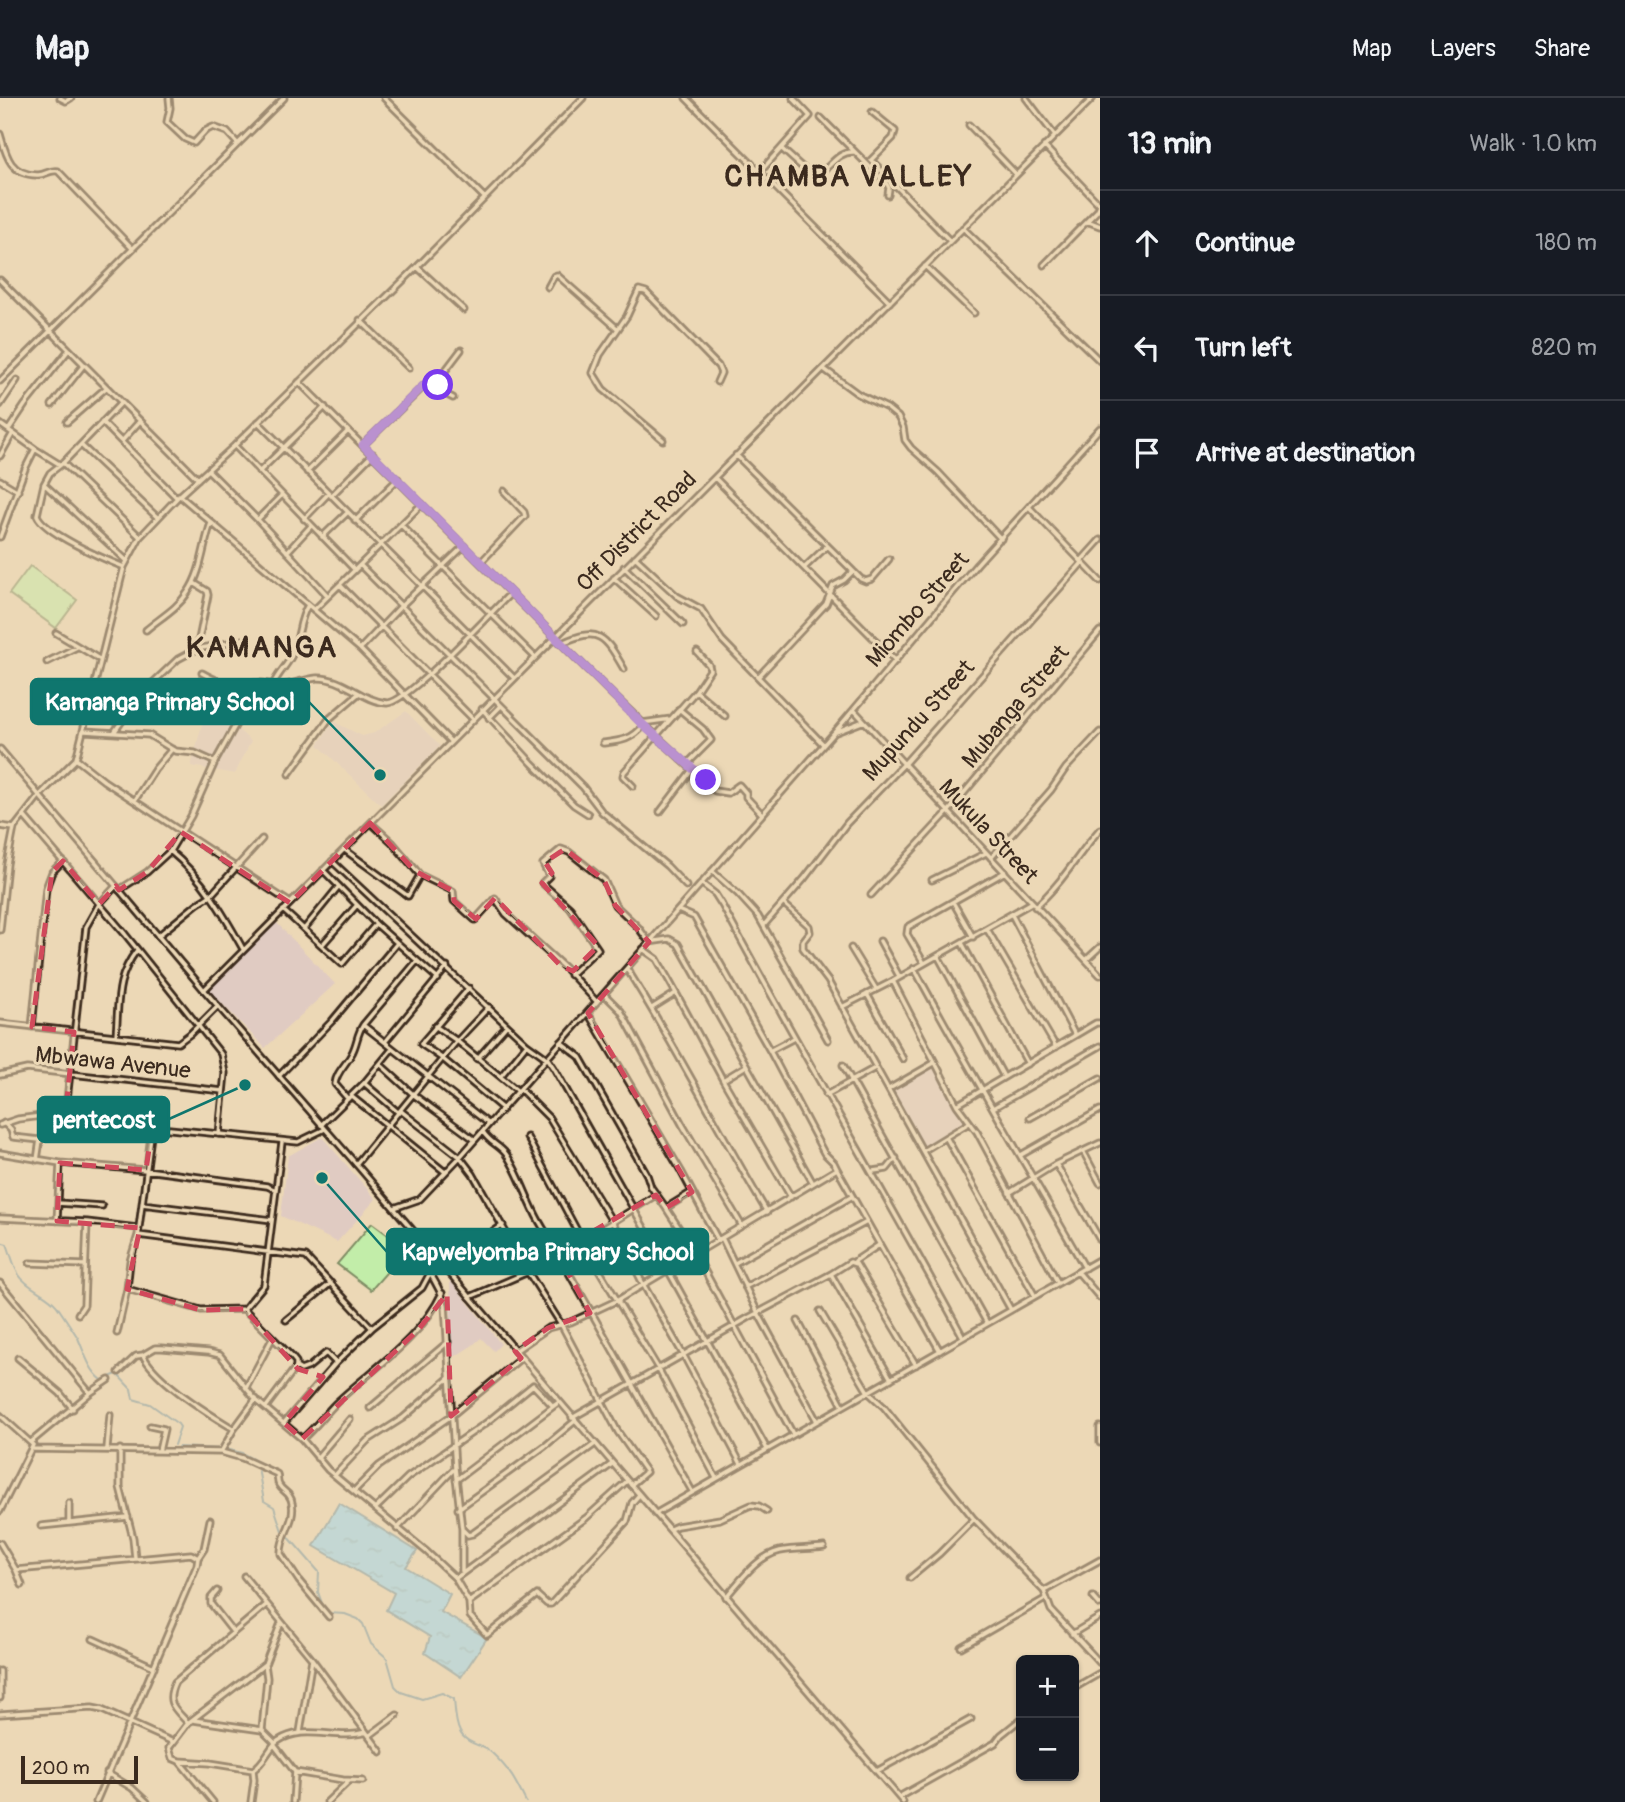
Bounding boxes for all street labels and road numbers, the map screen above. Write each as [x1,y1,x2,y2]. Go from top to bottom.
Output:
street label: Off District Road [570,465,703,598]
street label: Miombo Street [859,545,976,673]
street label: Mubanga Street [955,638,1076,774]
street label: Mupundu Street [856,653,981,787]
street label: Mukula Street [933,773,1045,890]
street label: Mbwawa Avenue [34,1040,193,1085]

